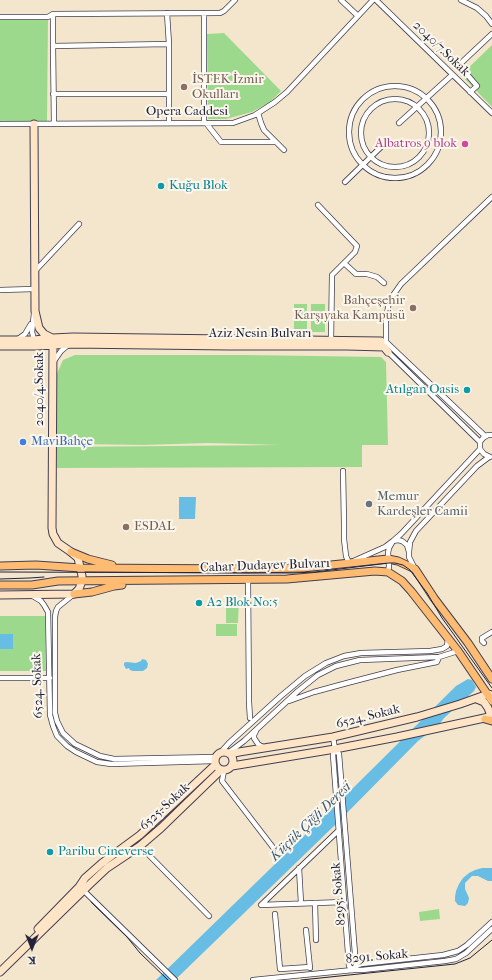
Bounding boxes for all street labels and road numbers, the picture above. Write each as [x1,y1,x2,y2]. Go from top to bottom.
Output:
street label: 2040/7.Sokak [409,18,473,80]
street label: Opera Caddesi [146,104,228,120]
street label: Aziz Nesin Bulvarı [209,326,311,342]
street label: 2040/4.Sokak [32,352,48,426]
street label: Cahar Dudayev Bulvarı [200,556,330,576]
street label: 6524. Sokak [29,653,47,719]
street label: 6524. Sokak [334,702,402,732]
street label: 6525. Sokak [137,780,193,834]
street label: 8295. Sokak [328,862,350,926]
street label: 8291. Sokak [345,947,409,967]

